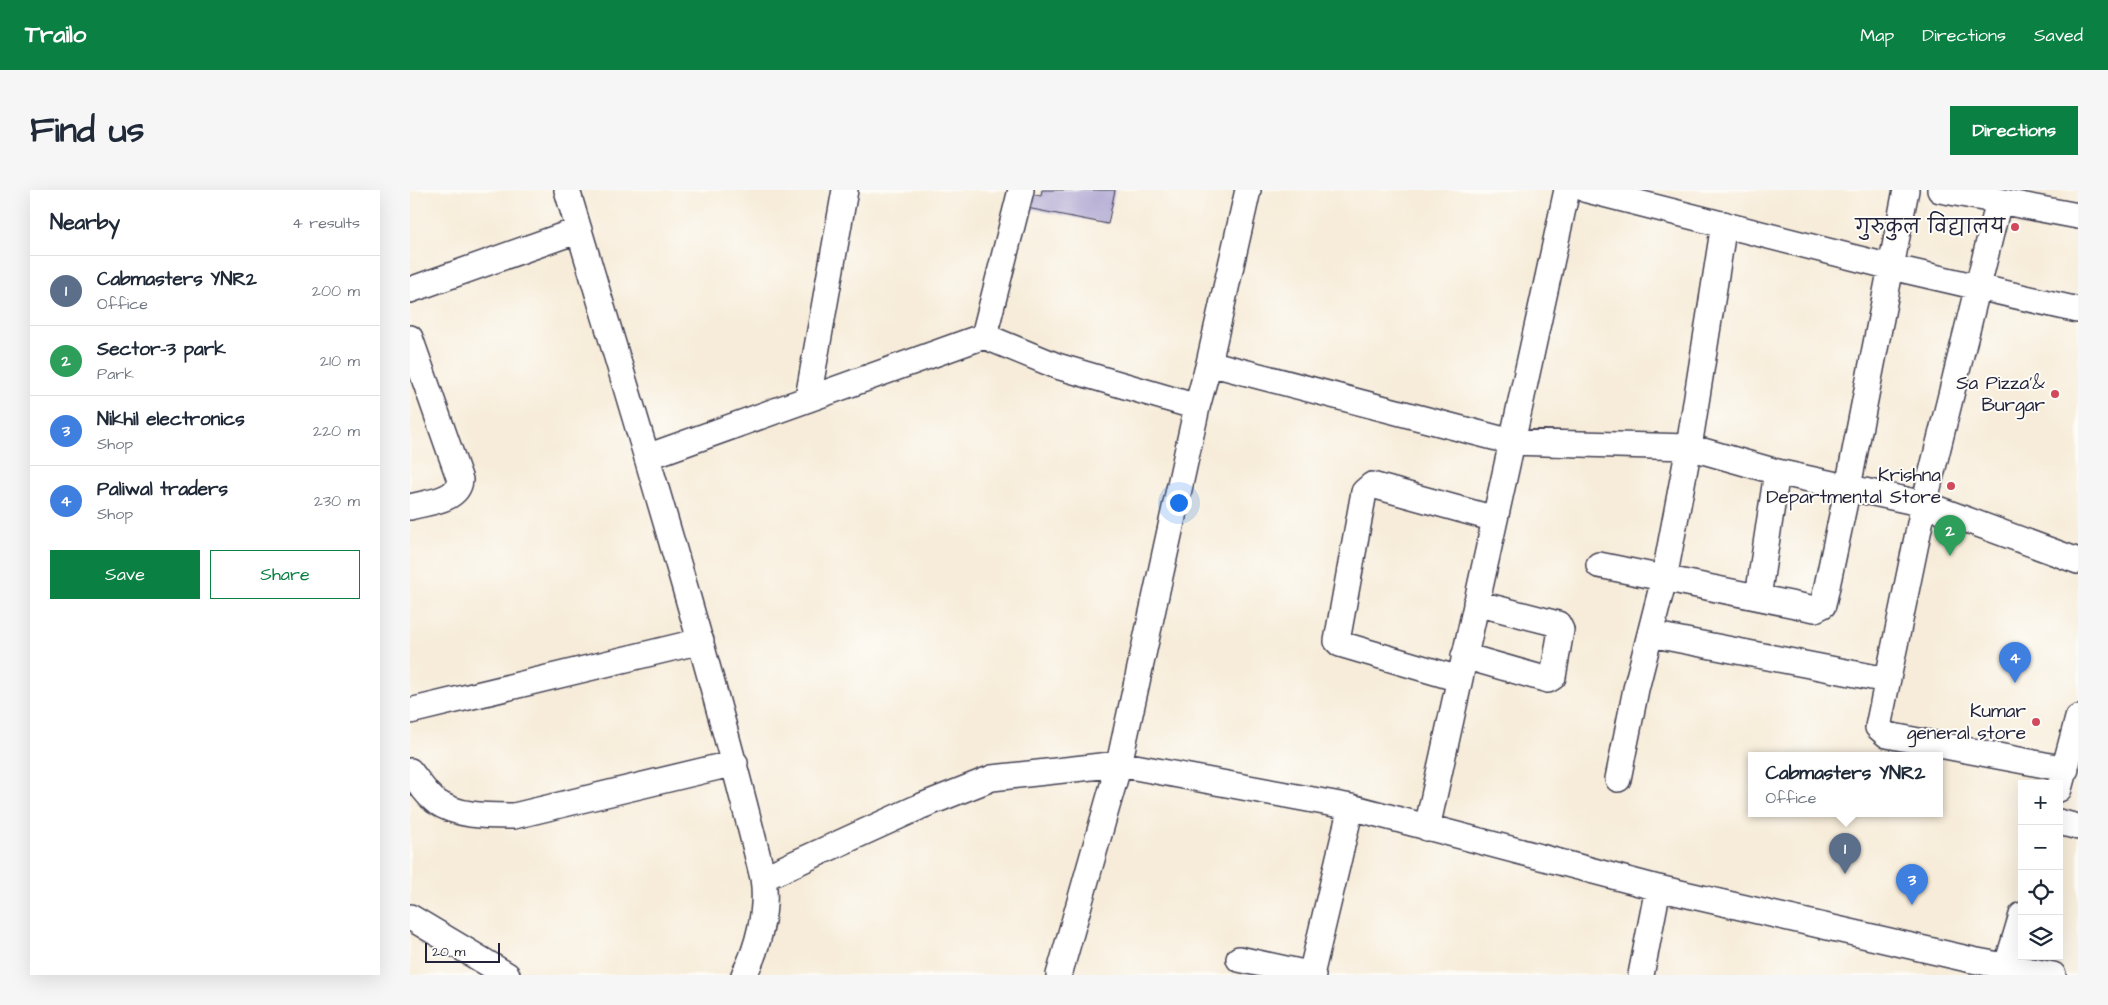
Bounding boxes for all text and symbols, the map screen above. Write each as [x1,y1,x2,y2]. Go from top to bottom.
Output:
text: Trailo [25,18,86,52]
text: Map [1860,23,1894,48]
text: Directions [1922,23,2006,48]
text: Saved [2034,23,2083,48]
text: Find us [30,106,144,155]
button: Directions [1950,106,2078,155]
text: Nearby [50,208,120,237]
place label: गुरुकुल विद्यालय [1854,211,2007,241]
text: 4 results [292,212,360,234]
marker: गुरुकुल विद्यालय [2009,221,2021,233]
text: Cabmasters YNR2 [97,266,257,293]
text: 1 [65,280,67,302]
text: 200 m [312,280,360,302]
text: Office [97,293,148,315]
text: Sector-3 park [97,336,226,363]
text: 2 [61,350,71,372]
text: 210 m [320,350,360,372]
text: Park [97,363,134,385]
place label: Sa Pizza’& Burgar [1956,370,2046,420]
marker: Sa Pizza’& Burgar [2049,388,2061,400]
text: Nikhil electronics [97,406,245,433]
text: 3 [62,420,70,442]
text: 220 m [313,420,360,442]
text: Shop [97,433,133,455]
place label: Krishna Departmental Store [1766,462,1941,511]
text: Paliwal traders [97,476,228,503]
marker: Krishna Departmental Store [1945,480,1957,492]
text: 4 [61,490,71,512]
text: 230 m [314,490,360,512]
your location [1166,490,1192,516]
text: Shop [97,503,133,525]
pin: 2 [1934,515,1966,556]
button: Save [50,550,200,599]
button: Share [210,550,360,599]
pin: 4 [1999,642,2031,683]
place label: Kumar general store [1907,698,2027,748]
marker: Kumar general store [2030,716,2042,728]
popup [1748,752,1943,817]
text: Cabmasters YNR2 [1766,760,1925,787]
map controls [2018,780,2063,960]
button: + [2018,780,2063,825]
text: Office [1766,787,1816,809]
button: − [2018,825,2063,870]
pin: 1 [1829,833,1861,874]
pin: 3 [1896,864,1928,905]
button: locate [2018,870,2063,915]
button: layers [2018,915,2063,960]
scale bar [425,940,500,963]
text: 20 m [432,942,465,962]

